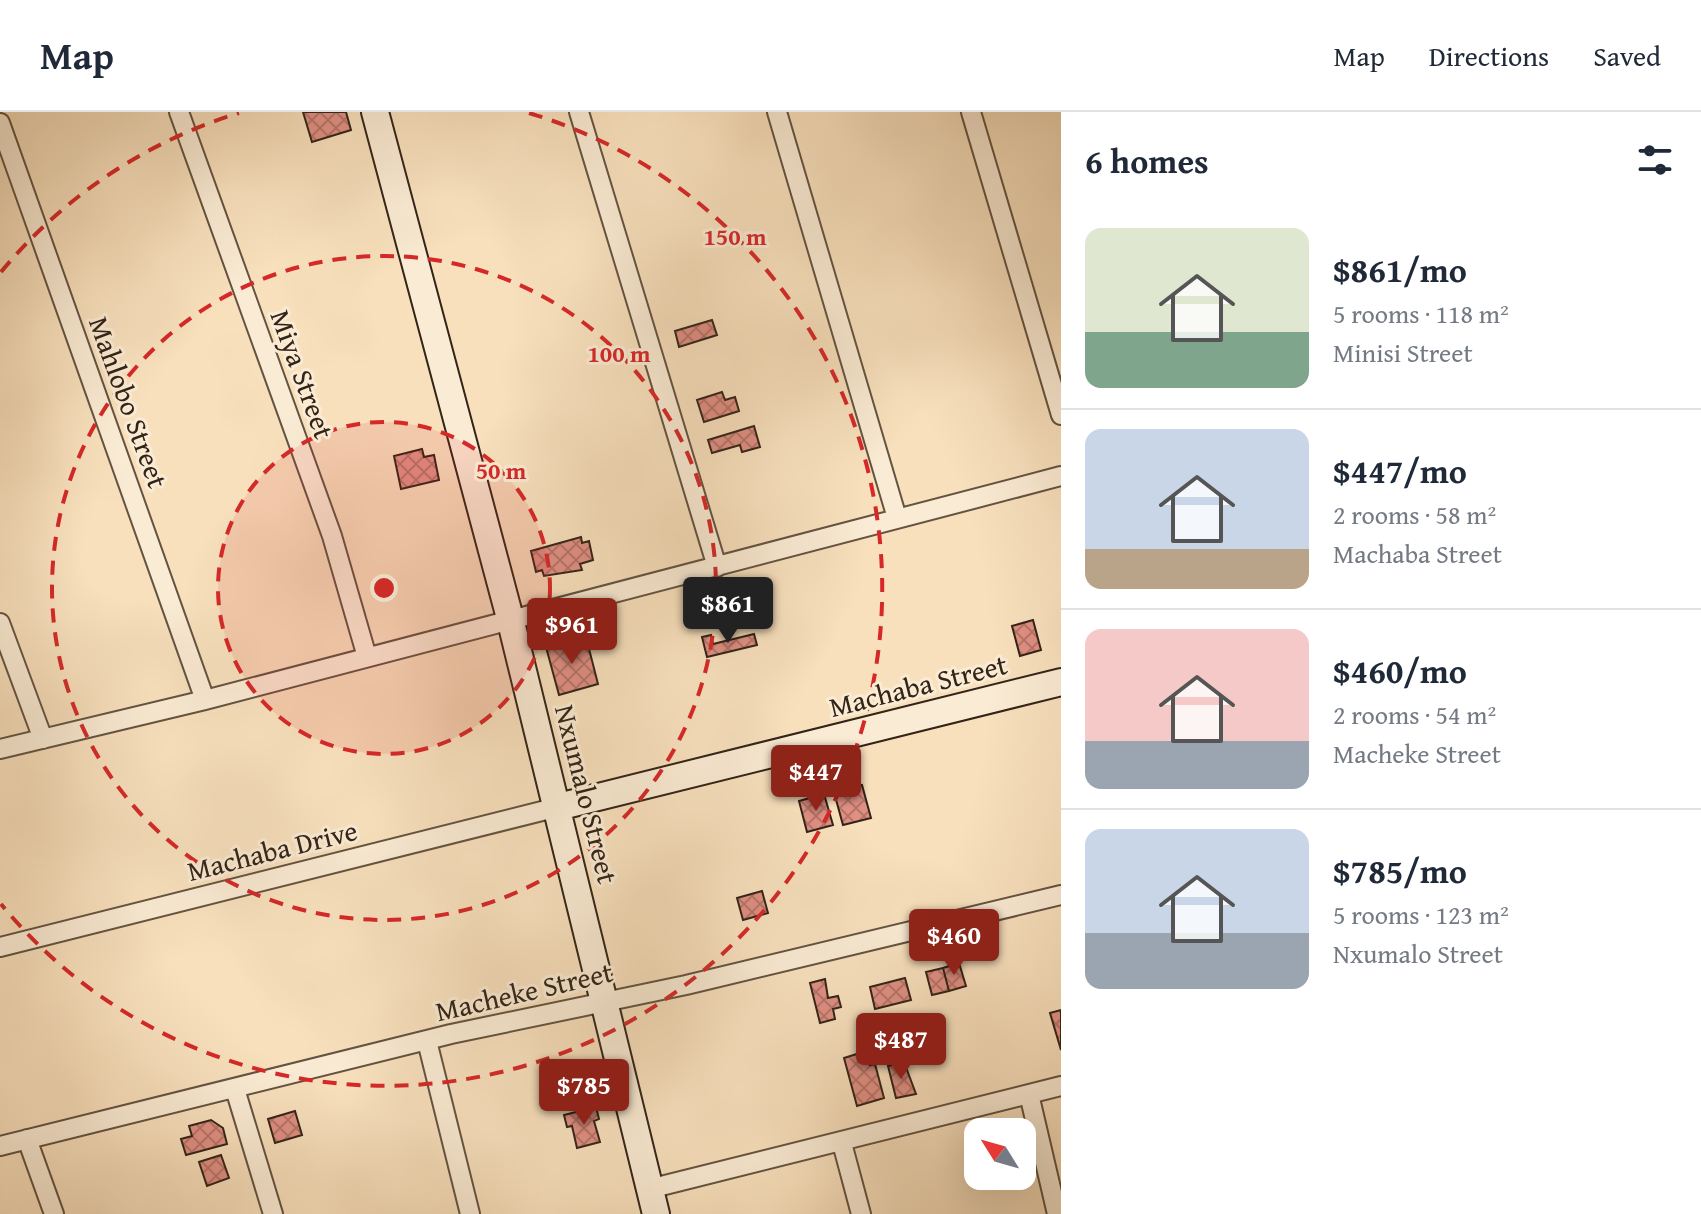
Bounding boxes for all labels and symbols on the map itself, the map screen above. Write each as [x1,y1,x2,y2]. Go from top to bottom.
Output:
text: 150 m [703,219,767,254]
street label: Miya Street [261,304,345,444]
street label: Mahlobo Street [79,310,179,494]
text: 100 m [587,336,651,371]
text: 50 m [476,453,527,488]
centre of rings [370,574,398,602]
pin: $861 [681,577,775,645]
pin: $961 [525,598,619,666]
street label: Machaba Street [825,643,1011,727]
street label: Nxumalo Street [545,700,629,888]
pin: $447 [769,745,863,813]
street label: Machaba Drive [183,809,361,891]
pin: $460 [907,909,1001,977]
street label: Macheke Street [431,951,617,1031]
pin: $487 [854,1013,948,1081]
pin: $785 [537,1059,631,1127]
north arrow [964,1118,1036,1190]

